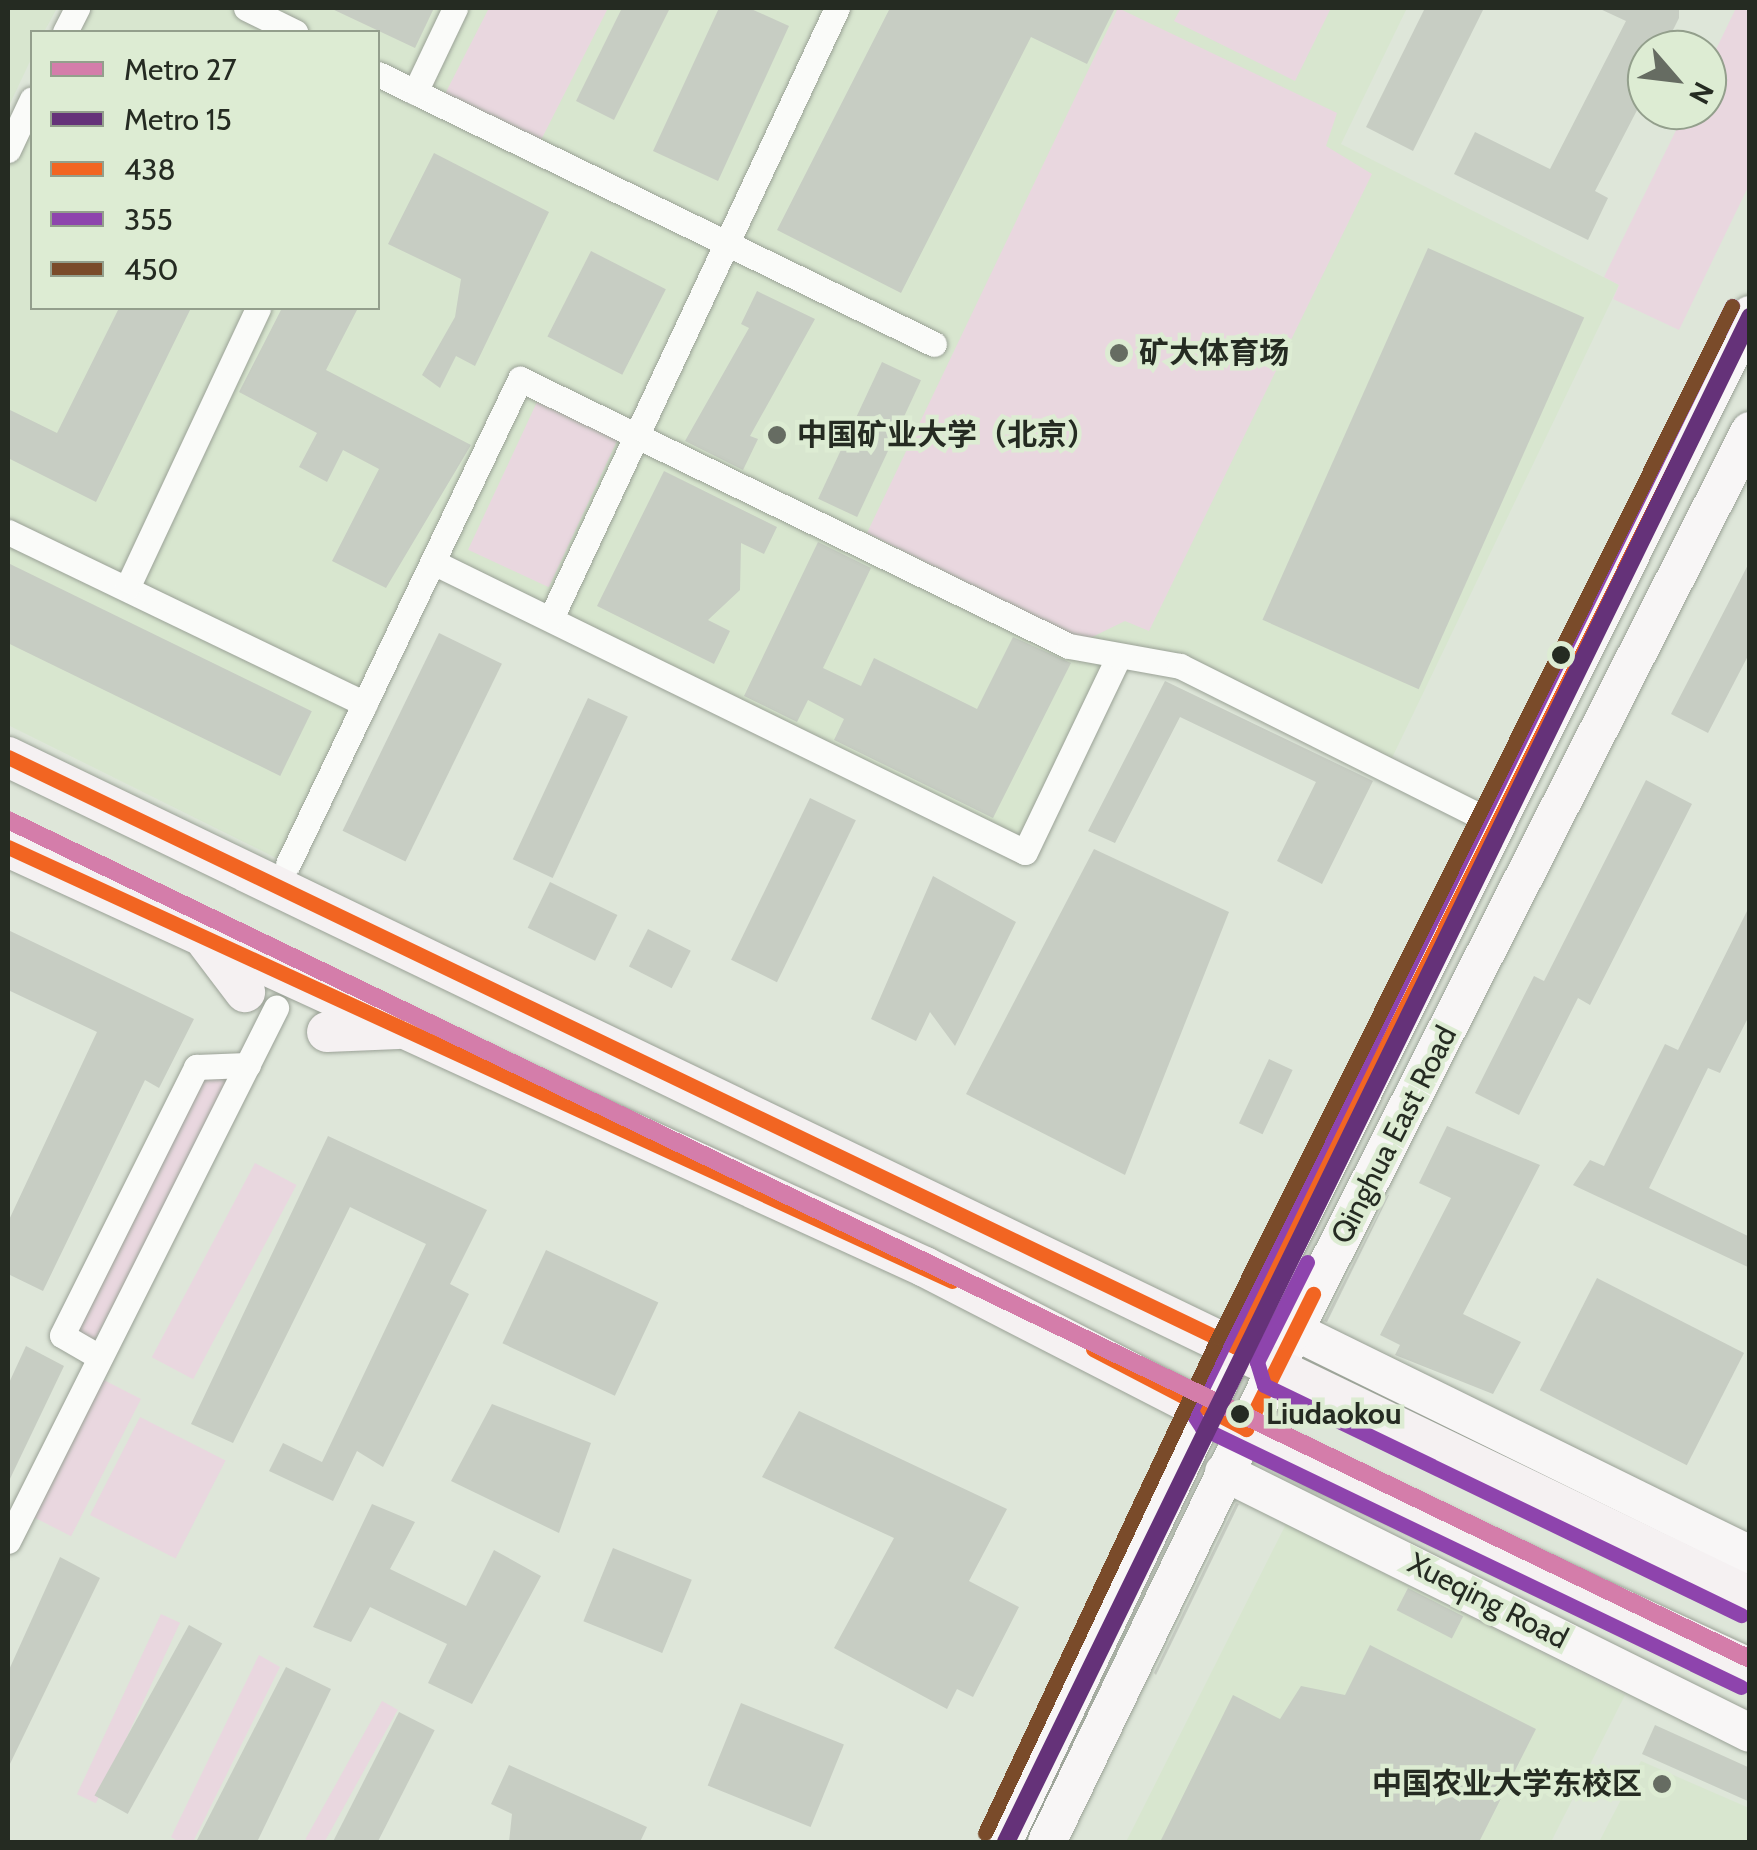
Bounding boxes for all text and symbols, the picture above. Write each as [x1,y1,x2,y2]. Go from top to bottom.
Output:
legend [30,30,380,310]
north arrow [1627,30,1727,130]
text: Metro 27 [124,51,237,88]
text: N [1682,76,1721,110]
text: Metro 15 [124,101,232,138]
text: 438 [124,151,176,188]
text: 355 [124,201,173,238]
text: 450 [124,251,179,288]
place label: 矿大体育场 [1139,335,1289,371]
marker: 矿大体育场 [1108,342,1130,364]
place label: 中国矿业大学（北京） [797,417,1097,453]
marker: 中国矿业大学（北京） [766,424,788,446]
unlabelled marker [1551,645,1571,665]
street label: Qinghua East Road [1324,1020,1464,1250]
place label: Liudaokou [1266,1396,1402,1432]
marker: Liudaokou [1223,1397,1257,1431]
street label: Xueqing Road [1402,1545,1574,1657]
place label: 中国农业大学东校区 [1372,1766,1642,1802]
marker: 中国农业大学东校区 [1651,1773,1673,1795]

